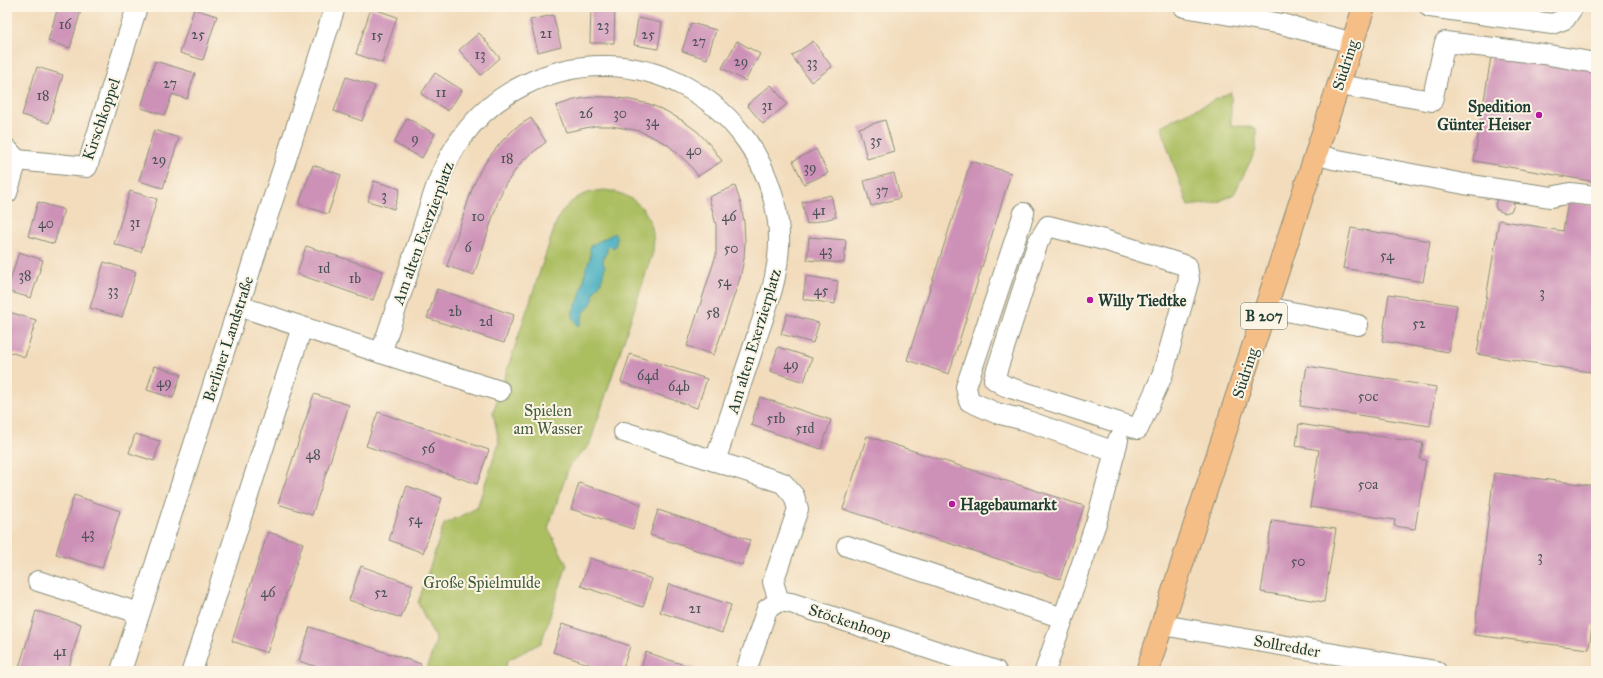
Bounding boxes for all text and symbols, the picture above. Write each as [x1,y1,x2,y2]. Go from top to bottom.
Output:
house number: 16 [59,16,72,33]
house number: 23 [597,17,609,34]
house number: 21 [540,25,553,42]
house number: 25 [191,26,205,43]
house number: 25 [641,26,655,43]
house number: 15 [371,27,383,44]
house number: 27 [692,33,706,50]
street label: Südring [1328,37,1363,93]
house number: 13 [474,46,486,63]
house number: 29 [734,53,748,70]
house number: 33 [806,54,818,71]
street label: Kirschkoppel [78,75,124,163]
house number: 27 [163,75,177,92]
house number: 11 [435,84,447,101]
house number: 18 [37,87,49,104]
house number: 31 [761,97,773,114]
place label: Spedition Günter Heiser [1437,97,1532,134]
house number: 26 [579,105,594,122]
house number: 30 [613,105,627,122]
marker: Spedition Günter Heiser [1534,110,1544,120]
house number: 34 [645,113,660,130]
house number: 9 [411,130,419,147]
house number: 35 [870,132,883,149]
house number: 40 [686,142,702,159]
house number: 18 [501,150,513,167]
house number: 29 [152,151,166,168]
street label: Am alten Exerzierplatz [388,158,458,308]
house number: 39 [803,159,817,176]
house number: 37 [875,182,889,199]
house number: 3 [381,187,387,204]
house number: 41 [812,202,826,219]
house number: 10 [471,208,485,225]
house number: 46 [722,208,737,225]
house number: 31 [129,214,141,231]
house number: 40 [38,215,54,232]
house number: 6 [464,239,472,256]
house number: 50 [724,240,738,257]
house number: 43 [819,242,833,259]
house number: 54 [1380,247,1395,264]
house number: 1d [318,260,330,277]
street label: Am alten Exerzierplatz [723,266,785,417]
house number: 38 [18,267,32,284]
house number: 1b [349,270,361,287]
street label: Berliner Landstraße [199,273,257,404]
house number: 54 [717,273,732,290]
house number: 33 [107,282,119,299]
house number: 45 [814,282,829,299]
house number: 3 [1539,284,1545,301]
place label: Willy Tiedtke [1098,291,1187,311]
marker: Willy Tiedtke [1085,295,1095,305]
house number: 2b [448,303,462,320]
road number: B 207 [1241,303,1287,329]
house number: 58 [706,304,720,321]
house number: 2d [479,313,493,330]
house number: 52 [1412,315,1426,332]
street label: Südring [1228,345,1263,401]
house number: 49 [783,356,799,373]
house number: 64d [637,367,659,384]
house number: 49 [156,374,172,391]
house number: 64b [668,378,690,395]
house number: 50c [1358,388,1378,405]
park label: Spielen am Wasser [513,401,583,438]
house number: 51b [767,410,786,427]
house number: 51d [795,420,815,437]
house number: 56 [421,440,436,457]
house number: 48 [305,446,321,463]
house number: 50a [1358,476,1378,493]
place label: Hagebaumarkt [960,495,1057,515]
marker: Hagebaumarkt [947,499,957,509]
house number: 54 [408,511,423,528]
house number: 43 [81,525,95,542]
house number: 3 [1537,548,1543,565]
house number: 50 [1291,553,1305,570]
park label: Große Spielmulde [423,573,541,592]
house number: 46 [261,584,276,601]
house number: 52 [374,584,388,601]
house number: 21 [689,600,702,617]
street label: Stöckenhoop [806,600,894,644]
street label: Sollredder [1252,631,1322,661]
house number: 41 [53,643,67,660]

